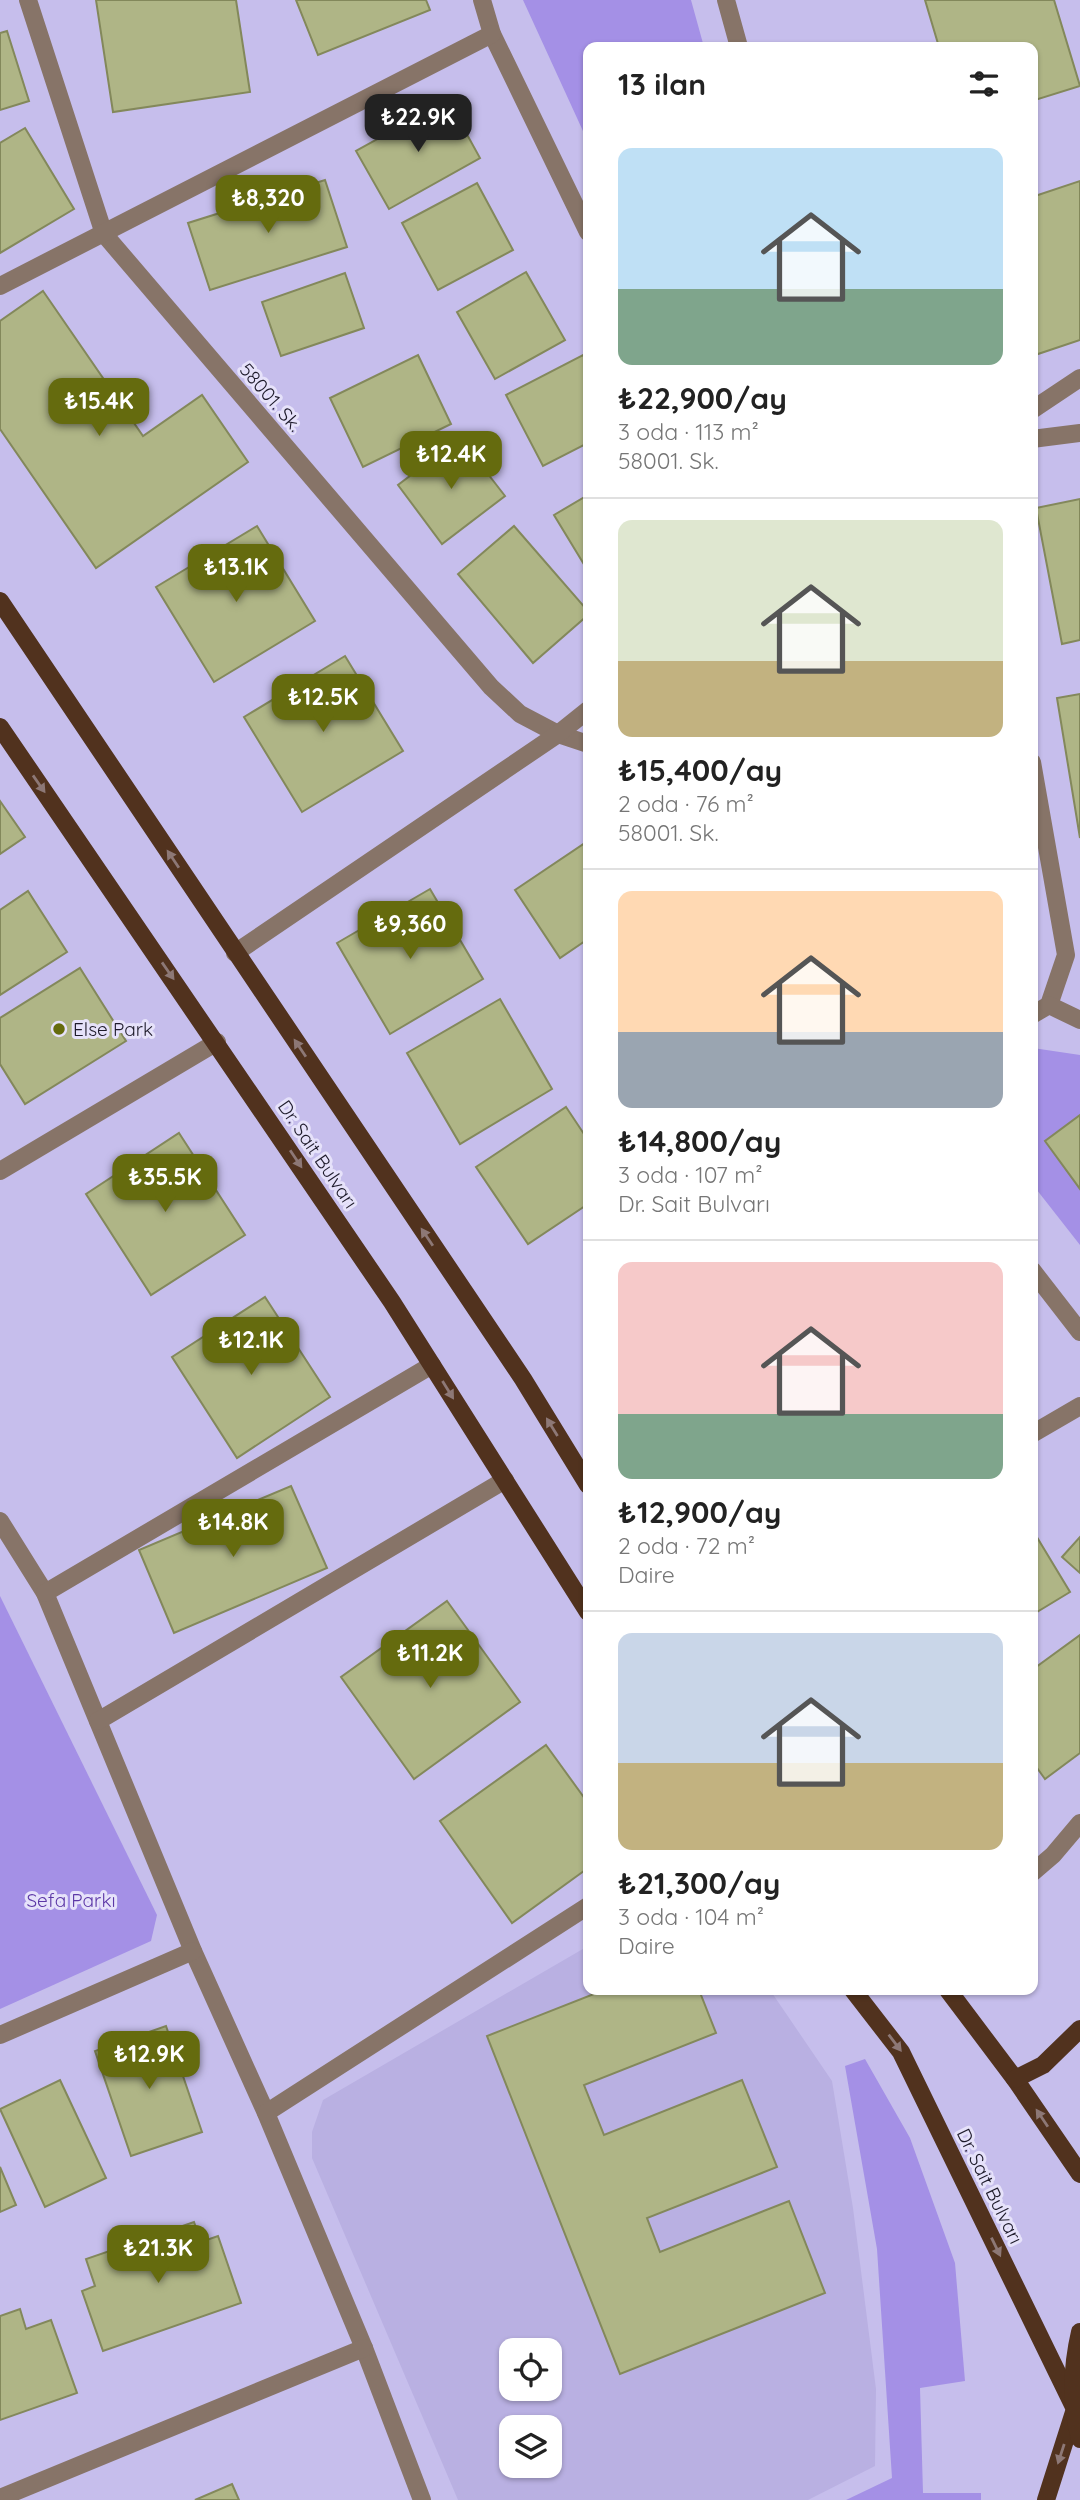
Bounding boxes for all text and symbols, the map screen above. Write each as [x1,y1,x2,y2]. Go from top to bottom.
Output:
text: 13 ilan [618,65,706,103]
icon: filters [965,65,1003,103]
pin: ₺22.9K [361,94,475,154]
text: ₺22.9K [381,102,455,131]
pin: ₺8,320 [211,176,325,235]
text: ₺8,320 [231,183,305,212]
icon: home [748,194,874,320]
street label: 58001. Sk. [235,358,307,436]
pin: ₺15.4K [42,378,156,438]
text: ₺22,900/ay [618,379,787,417]
text: ₺15.4K [64,386,134,415]
text: 3 oda · 113 m² [618,417,759,446]
pin: ₺12.4K [394,432,508,491]
text: ₺12.4K [416,439,486,468]
text: 58001. Sk. [618,446,719,475]
pin: ₺13.1K [179,544,293,604]
text: ₺13.1K [204,552,268,581]
icon: home [748,566,874,692]
pin: ₺12.5K [266,674,380,734]
text: ₺12.5K [288,682,358,711]
text: ₺15,400/ay [618,751,782,789]
one-way arrow [32,775,46,793]
text: 2 oda · 76 m² [618,789,754,818]
text: 58001. Sk. [618,818,719,847]
one-way arrow [167,850,180,869]
pin: ₺9,360 [353,902,467,961]
text: ₺9,360 [374,909,446,938]
icon: home [748,937,874,1063]
one-way arrow [161,962,175,980]
place label: Else Park [73,1017,153,1041]
marker: Else Park [51,1021,67,1037]
one-way arrow [294,1039,307,1058]
street label: Dr. Sait Bulvarı [273,1095,363,1213]
text: ₺14,800/ay [618,1122,781,1160]
one-way arrow [289,1150,303,1168]
pin: ₺35.5K [108,1154,222,1214]
text: 3 oda · 107 m² [618,1160,762,1189]
text: ₺35.5K [128,1162,202,1191]
text: Dr. Sait Bulvarı [618,1189,770,1218]
one-way arrow [420,1228,434,1246]
icon: home [748,1308,874,1434]
pin: ₺12.1K [194,1318,308,1377]
text: ₺12.1K [218,1325,284,1354]
one-way arrow [441,1380,454,1400]
one-way arrow [546,1417,559,1437]
text: ₺12,900/ay [618,1493,781,1531]
pin: ₺14.8K [176,1500,290,1559]
text: ₺14.8K [198,1507,268,1536]
text: 2 oda · 72 m² [618,1531,755,1560]
text: Daire [618,1560,675,1589]
pin: ₺11.2K [373,1630,487,1690]
text: ₺11.2K [397,1638,463,1667]
icon: home [748,1679,874,1805]
text: ₺21,300/ay [618,1864,780,1902]
park label: Sefa Parkı [26,1888,116,1912]
text: 3 oda · 104 m² [618,1902,764,1931]
text: Daire [618,1931,675,1960]
pin: ₺12.9K [92,2032,206,2091]
one-way arrow [887,2034,902,2052]
text: ₺12.9K [114,2039,184,2068]
one-way arrow [1035,2109,1049,2127]
street label: Dr. Sait Bulvarı [952,2124,1028,2248]
pin: ₺21.3K [101,2226,215,2285]
text: ₺21.3K [123,2233,193,2262]
one-way arrow [991,2237,1002,2257]
map controls [499,2338,562,2478]
button: locate [499,2338,562,2401]
button: layers [499,2415,562,2478]
one-way arrow [1055,2444,1066,2465]

